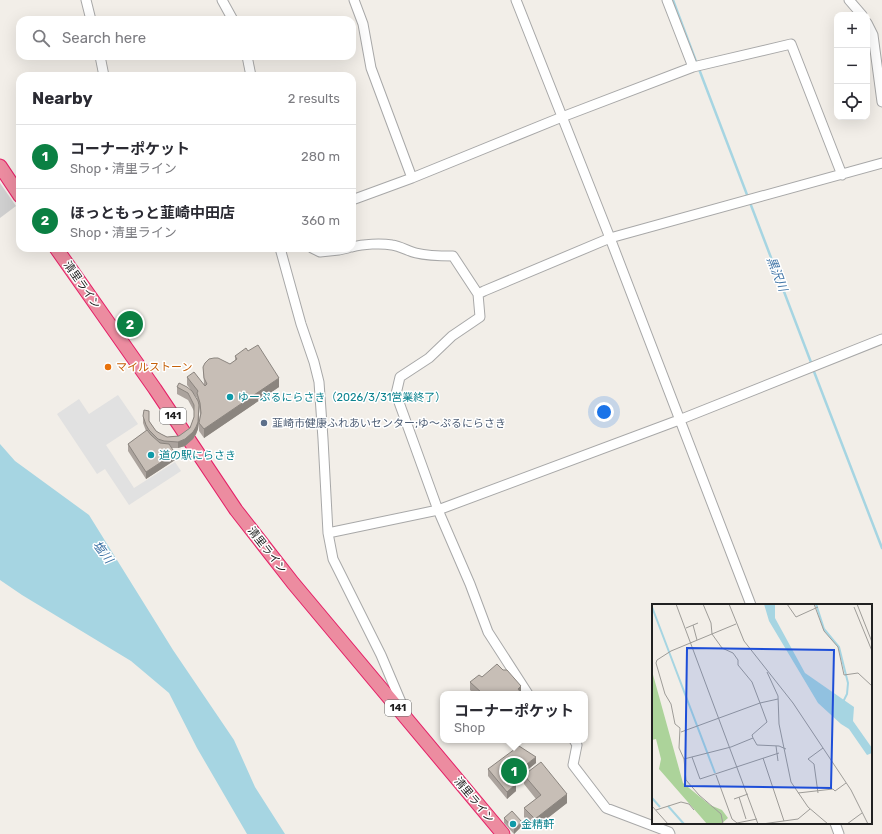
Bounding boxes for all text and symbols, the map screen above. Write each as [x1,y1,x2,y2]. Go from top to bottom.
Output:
map controls [834,12,870,120]
button: + [834,12,870,48]
search box [16,16,356,60]
icon: search [30,27,52,49]
text: Search here [62,29,146,47]
button: − [834,48,870,84]
button: locate [834,84,870,120]
text: Nearby [32,88,93,108]
text: 2 results [288,91,340,106]
text: コーナーポケット [70,140,190,158]
text: 1 [42,149,48,164]
text: 280 m [301,149,340,164]
text: Shop · 清里ライン [70,161,177,176]
text: ほっともっと韮崎中田店 [70,204,235,222]
text: 2 [41,213,49,228]
text: 360 m [301,213,340,228]
text: Shop · 清里ライン [70,225,177,240]
water label: 黒沢川 [764,255,791,295]
street label: 清里ライン [61,259,103,311]
pin: 2 [117,309,143,339]
place label: マイルストーン [116,361,192,374]
marker: マイルストーン [103,362,113,372]
place label: ゆーぷるにらさき（2026/3/31営業終了） [238,391,446,404]
marker: ゆーぷるにらさき（2026/3/31営業終了） [225,392,235,402]
your location [594,402,614,422]
road number: 141 [160,408,186,424]
place label: 韮崎市健康ふれあいセンター;ゆ～ぷるにらさき [272,417,506,430]
marker: 韮崎市健康ふれあいセンター;ゆ～ぷるにらさき [259,418,269,428]
place label: 道の駅にらさき [159,449,236,462]
marker: 道の駅にらさき [146,450,156,460]
street label: 清里ライン [245,524,289,576]
water label: 塩川 [90,538,117,567]
inset map [652,604,872,824]
popup [440,691,588,743]
road number: 141 [385,700,411,716]
text: コーナーポケット [454,702,574,720]
text: Shop [454,720,485,735]
pin: 1 [501,756,527,786]
street label: 清里ライン [451,775,497,825]
place label: 金精軒 [521,818,555,831]
marker: 金精軒 [508,819,518,829]

